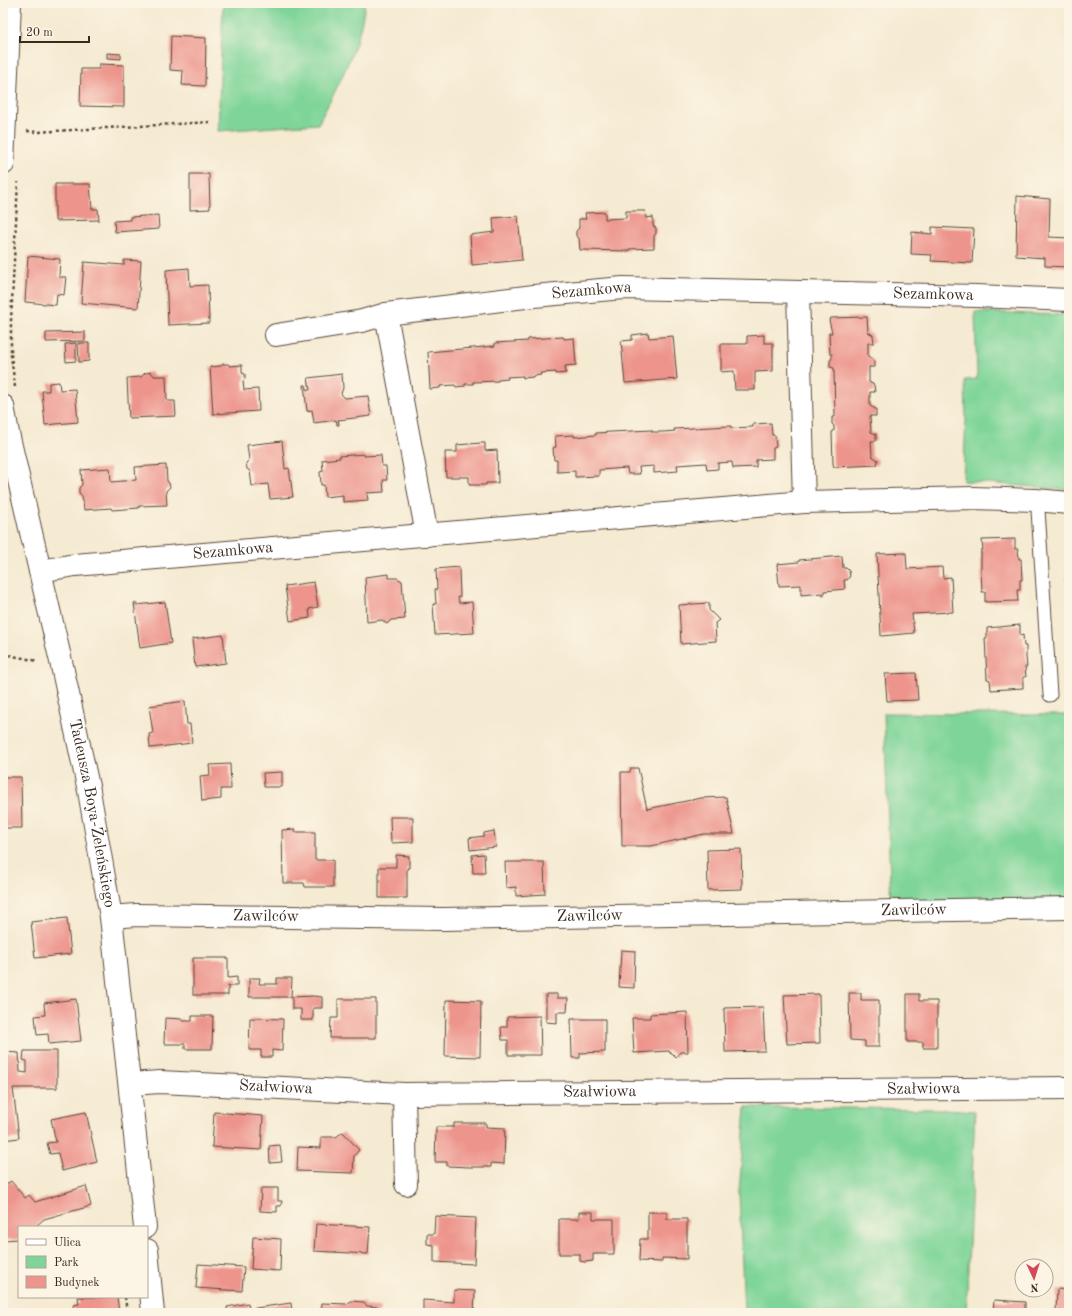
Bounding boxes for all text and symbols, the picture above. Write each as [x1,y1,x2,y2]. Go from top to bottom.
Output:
scale bar [20,18,89,44]
text: 20 m [26,27,53,39]
street label: Sezamkowa [551,280,632,302]
street label: Sezamkowa [893,286,974,304]
street label: Sezamkowa [192,540,274,563]
street label: Tadeusza Boya-Żeleńskiego [66,718,117,909]
street label: Zawilców [881,902,948,919]
street label: Zawilców [233,908,300,925]
street label: Zawilców [557,908,624,925]
street label: Szałwiowa [239,1078,313,1097]
street label: Szałwiowa [887,1081,961,1098]
street label: Szałwiowa [563,1084,637,1101]
legend [18,1226,148,1298]
text: Ulica [54,1237,81,1249]
text: Park [54,1257,79,1269]
north arrow [1014,1258,1054,1298]
text: Budynek [54,1277,100,1289]
text: N [1029,1281,1039,1292]

